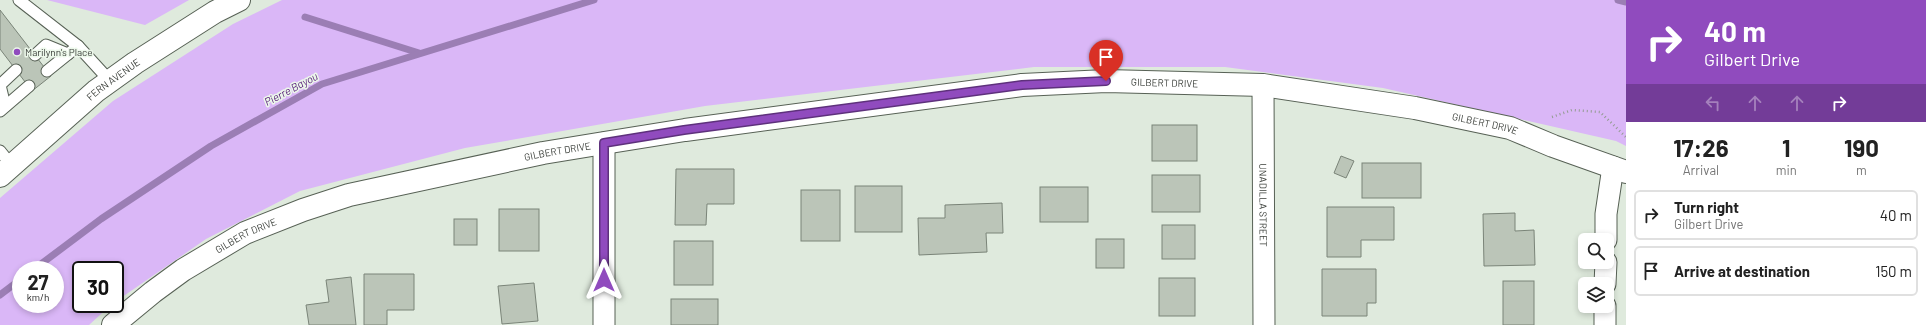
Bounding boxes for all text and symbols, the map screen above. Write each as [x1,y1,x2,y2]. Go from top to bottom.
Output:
text: 40 m [1704,14,1766,48]
icon: right [1638,16,1690,68]
pin [1089,40,1123,81]
place label: Marilynn's Place [25,46,93,58]
icon: arrive [1095,46,1117,68]
marker: Marilynn's Place [12,47,22,57]
text: Gilbert Drive [1704,48,1800,70]
street label: FERN AVENUE [84,56,142,103]
water label: Pierre Bayou [262,69,320,108]
street label: GILBERT DRIVE [1131,76,1198,89]
icon: left [1702,92,1724,114]
icon: ahead [1744,92,1766,114]
icon: ahead [1786,92,1808,114]
icon: right [1828,92,1850,114]
street label: GILBERT DRIVE [1451,110,1520,137]
text: 17:26 [1673,133,1729,162]
text: 1 [1782,133,1791,162]
text: 190 [1844,133,1879,162]
street label: GILBERT DRIVE [523,139,591,163]
text: Arrival [1683,162,1719,178]
text: min [1776,162,1797,178]
text: m [1856,162,1867,178]
street label: UNADILLA STREET [1257,163,1270,247]
text: Turn right [1674,198,1739,216]
icon: right [1640,204,1662,226]
text: 40 m [1880,206,1912,224]
street label: GILBERT DRIVE [213,215,278,256]
text: Gilbert Drive [1674,216,1743,232]
map controls [1578,233,1614,313]
button: search [1578,233,1614,269]
position arrow [583,259,625,301]
icon: arrive [1640,260,1662,282]
speed limit sign: 30 [72,261,124,313]
text: Arrive at destination [1674,262,1810,280]
text: 150 m [1875,262,1912,280]
text: 27 [27,270,49,294]
button: layers [1578,277,1614,313]
text: km/h [27,291,49,303]

